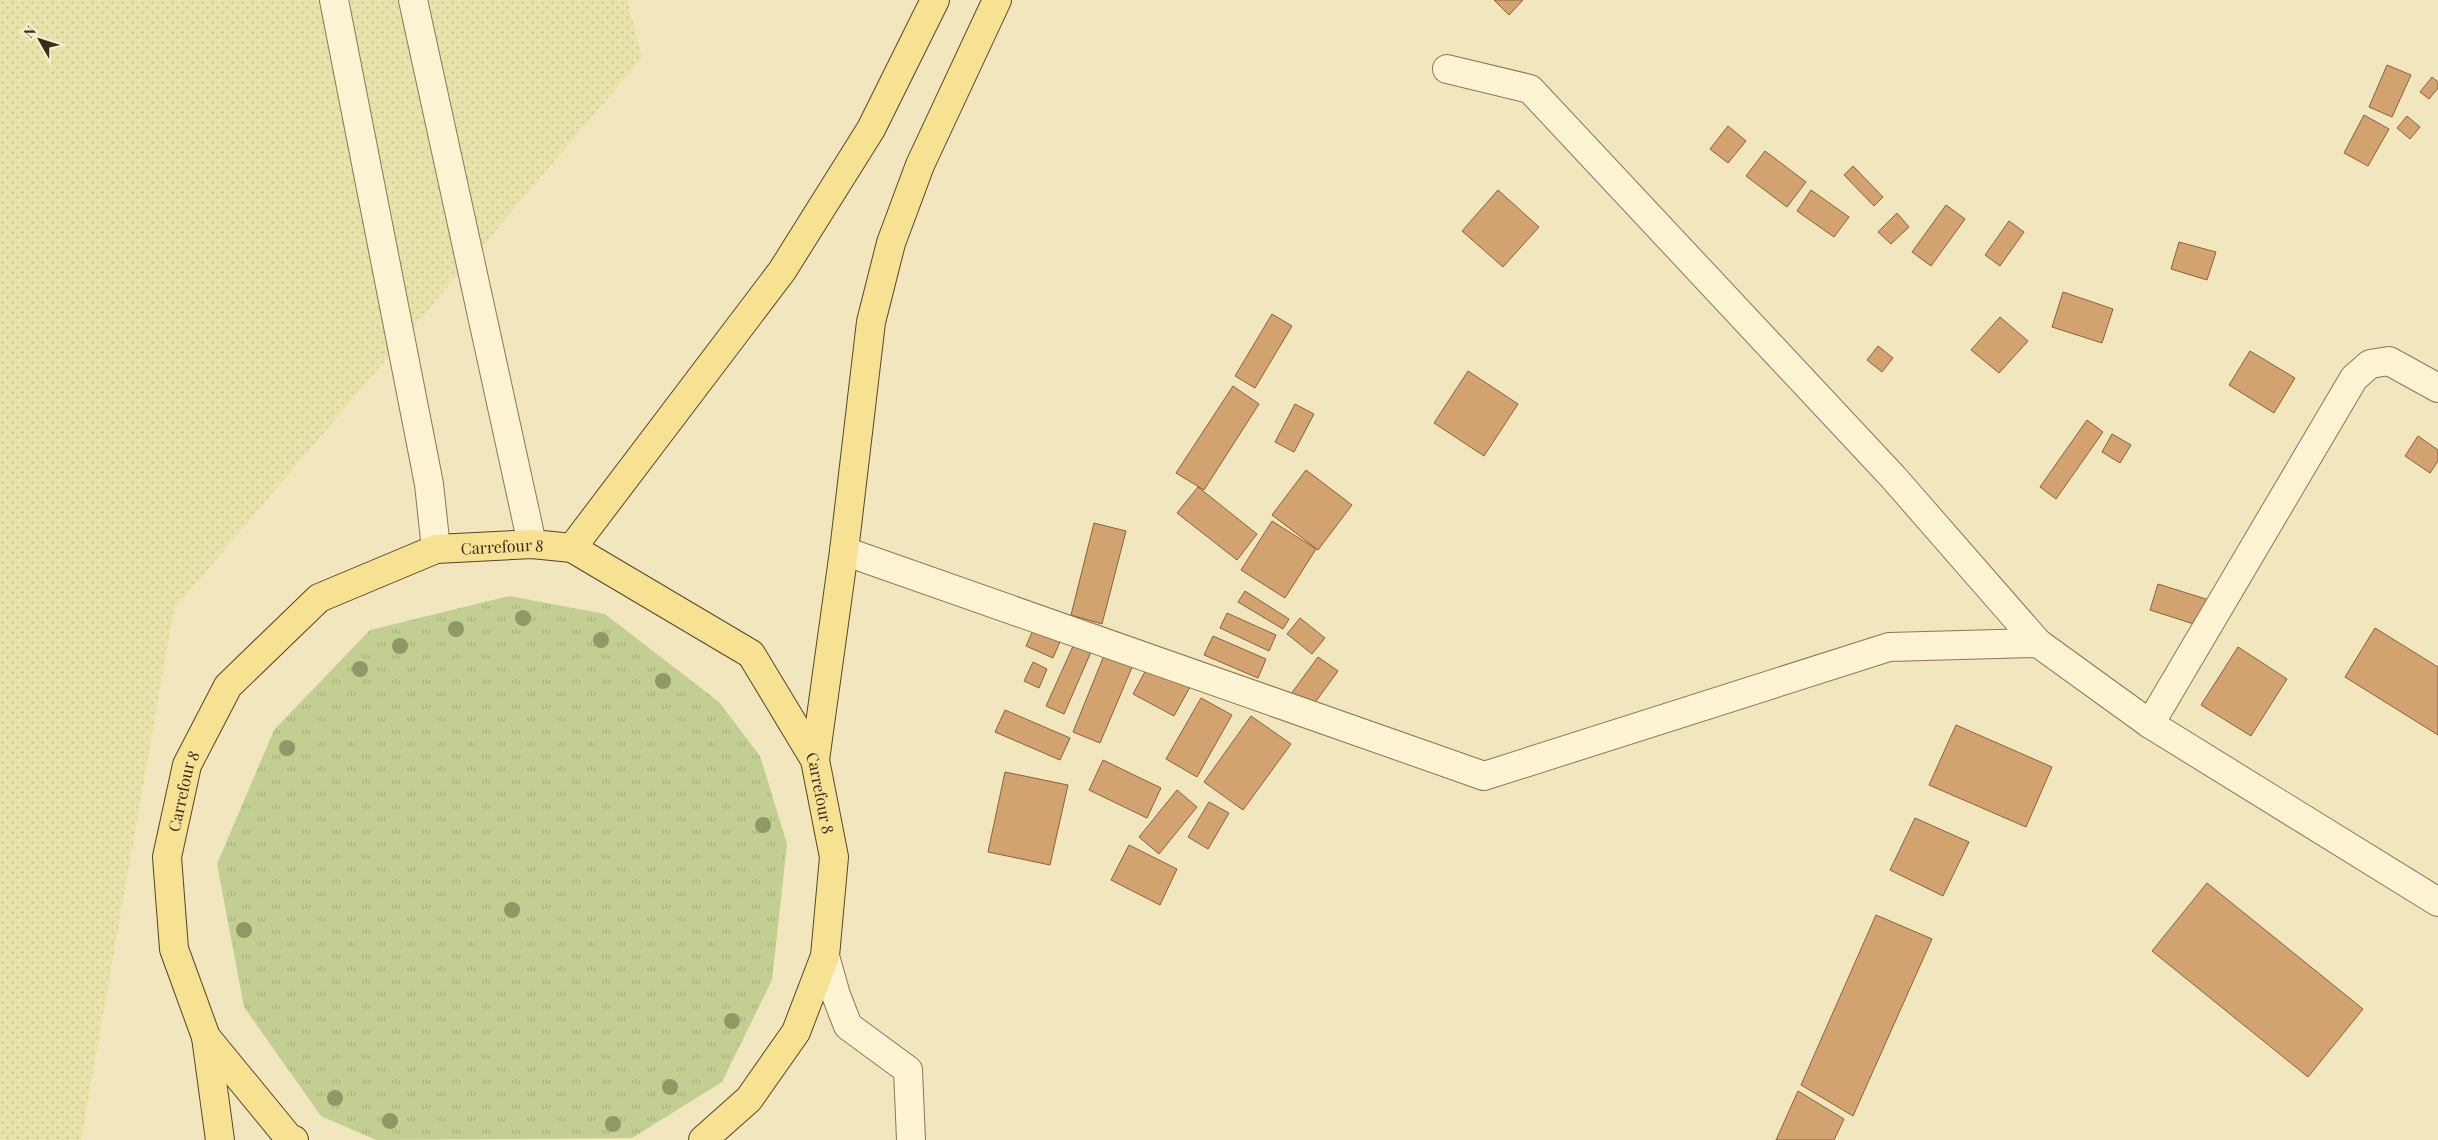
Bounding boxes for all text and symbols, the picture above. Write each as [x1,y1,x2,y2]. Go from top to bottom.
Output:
north arrow [15,15,65,65]
text: N [19,22,40,41]
street label: Carrefour 8 [460,534,545,558]
street label: Carrefour 8 [162,746,203,833]
street label: Carrefour 8 [802,747,840,835]

